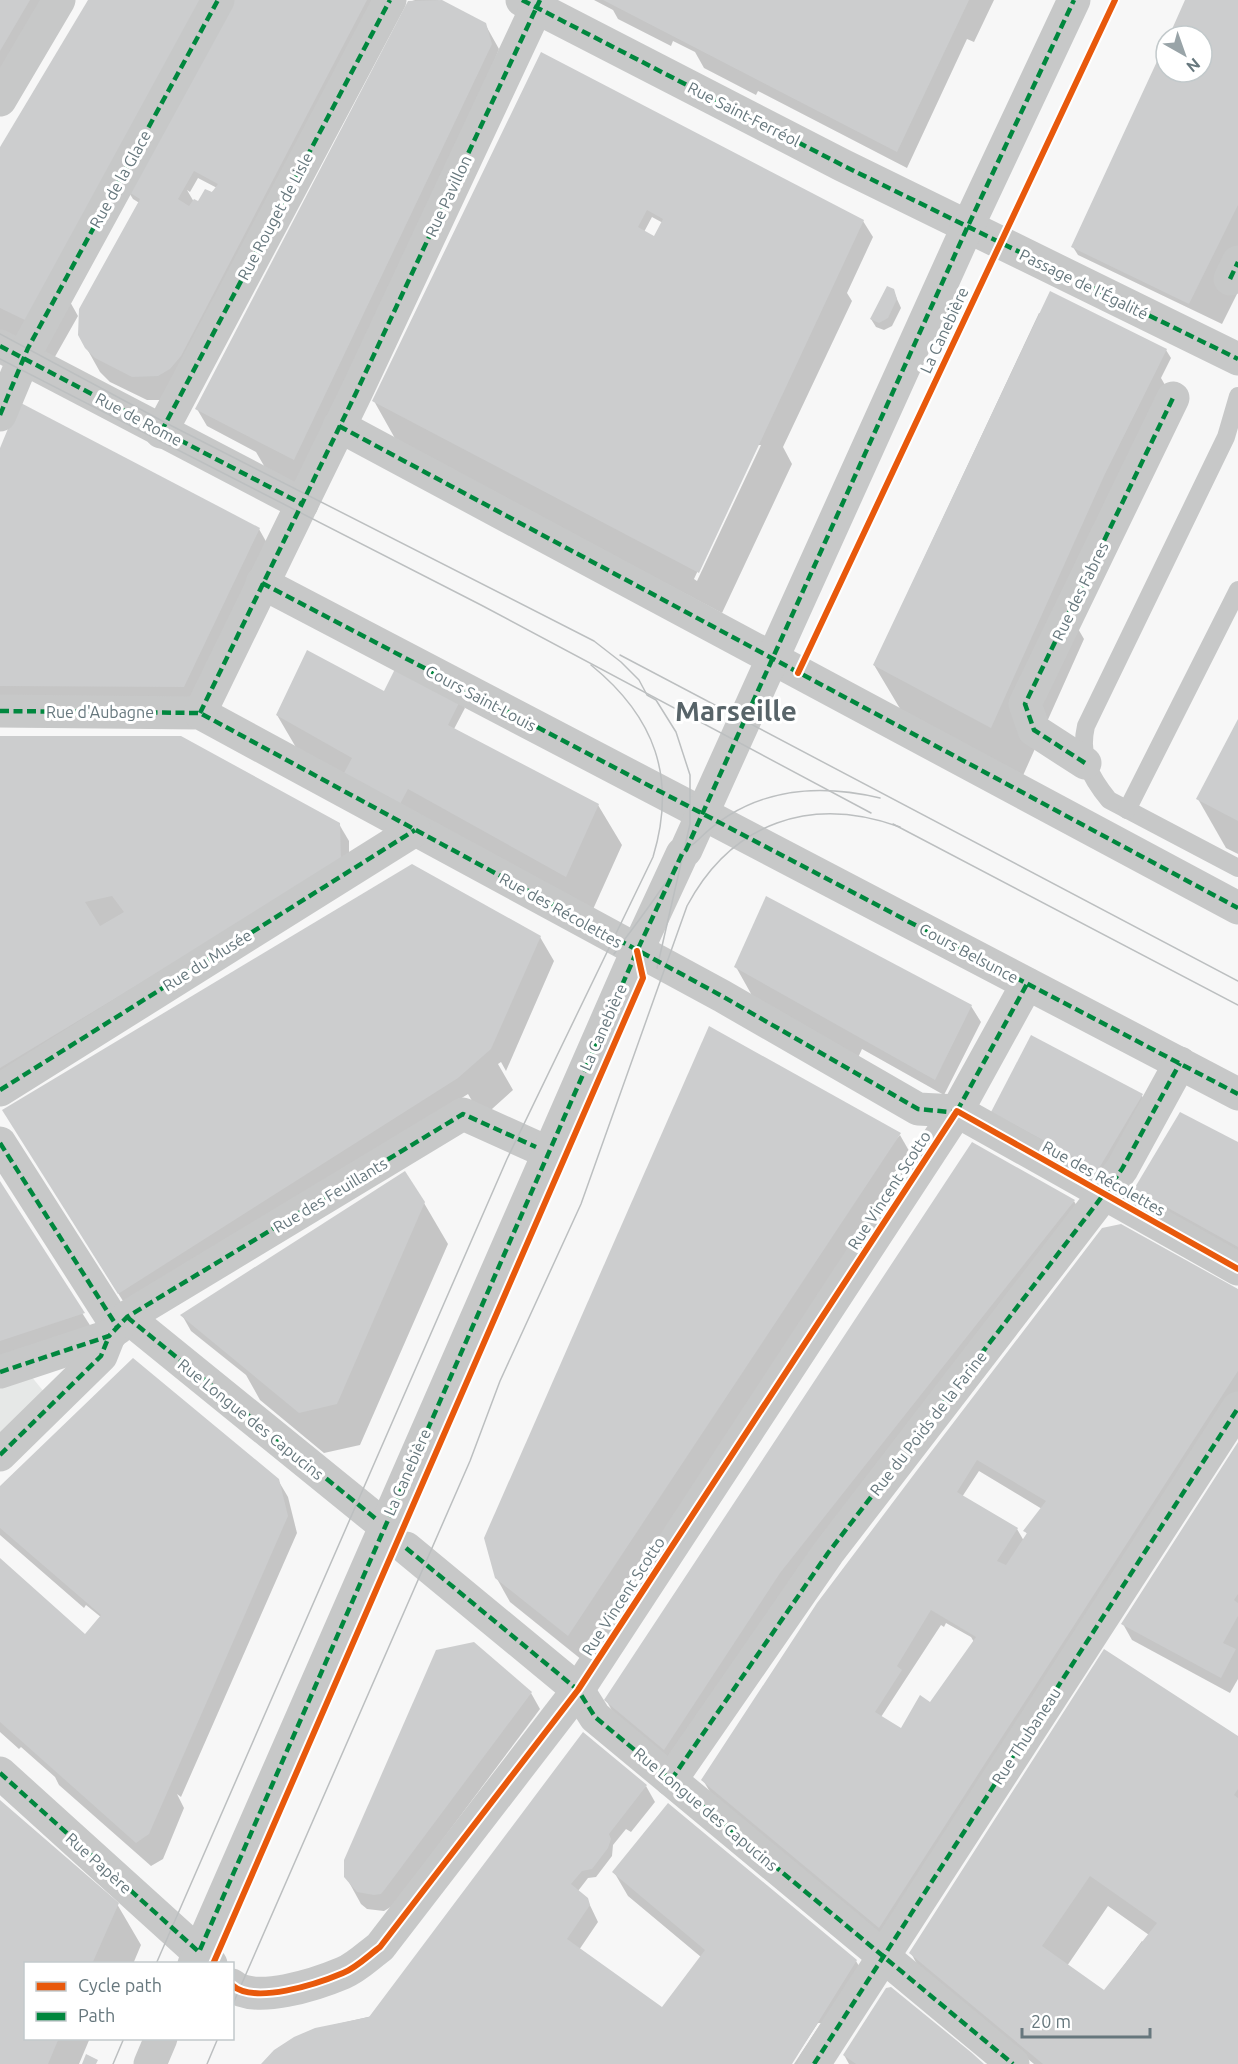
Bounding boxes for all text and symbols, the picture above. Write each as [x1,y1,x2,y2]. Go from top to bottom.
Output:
north arrow [1154,24,1214,84]
text: N [1183,55,1204,76]
street label: Rue Saint-Ferréol [685,78,803,150]
street label: Rue de la Glace [86,127,154,231]
street label: Rue Rouget de Lisle [234,149,316,283]
street label: Rue Pavillon [421,152,475,240]
street label: Passage de l'Égalité [1017,243,1152,323]
street label: La Canebière [916,284,972,376]
street label: Rue de Rome [93,389,185,449]
street label: Rue des Fabres [1048,539,1112,643]
street label: Cours Saint-Louis [423,661,539,735]
district label: Marseille [675,695,797,726]
street label: Rue d'Aubagne [46,703,154,721]
street label: Rue des Récolettes [497,869,625,951]
street label: Cours Belsunce [916,919,1022,987]
street label: Rue du Musée [159,925,255,995]
street label: La Canebière [576,981,630,1073]
street label: Rue Vincent Scotto [844,1127,934,1253]
street label: Rue des Récolettes [1040,1137,1168,1219]
street label: Rue des Feuillants [270,1154,390,1236]
street label: Rue du Poids de la Farine [866,1347,990,1499]
street label: Rue Longue des Capucins [175,1355,327,1483]
street label: La Canebière [380,1426,434,1518]
street label: Rue Vincent Scotto [578,1533,668,1659]
street label: Rue Thubaneau [988,1684,1064,1788]
street label: Rue Longue des Capucins [631,1744,781,1874]
street label: Rue Papère [62,1829,136,1897]
legend [24,1962,234,2040]
text: Cycle path [78,1975,162,1995]
scale bar [1022,2001,1150,2039]
text: Path [78,2005,115,2025]
text: 20 m [1031,2011,1071,2031]

